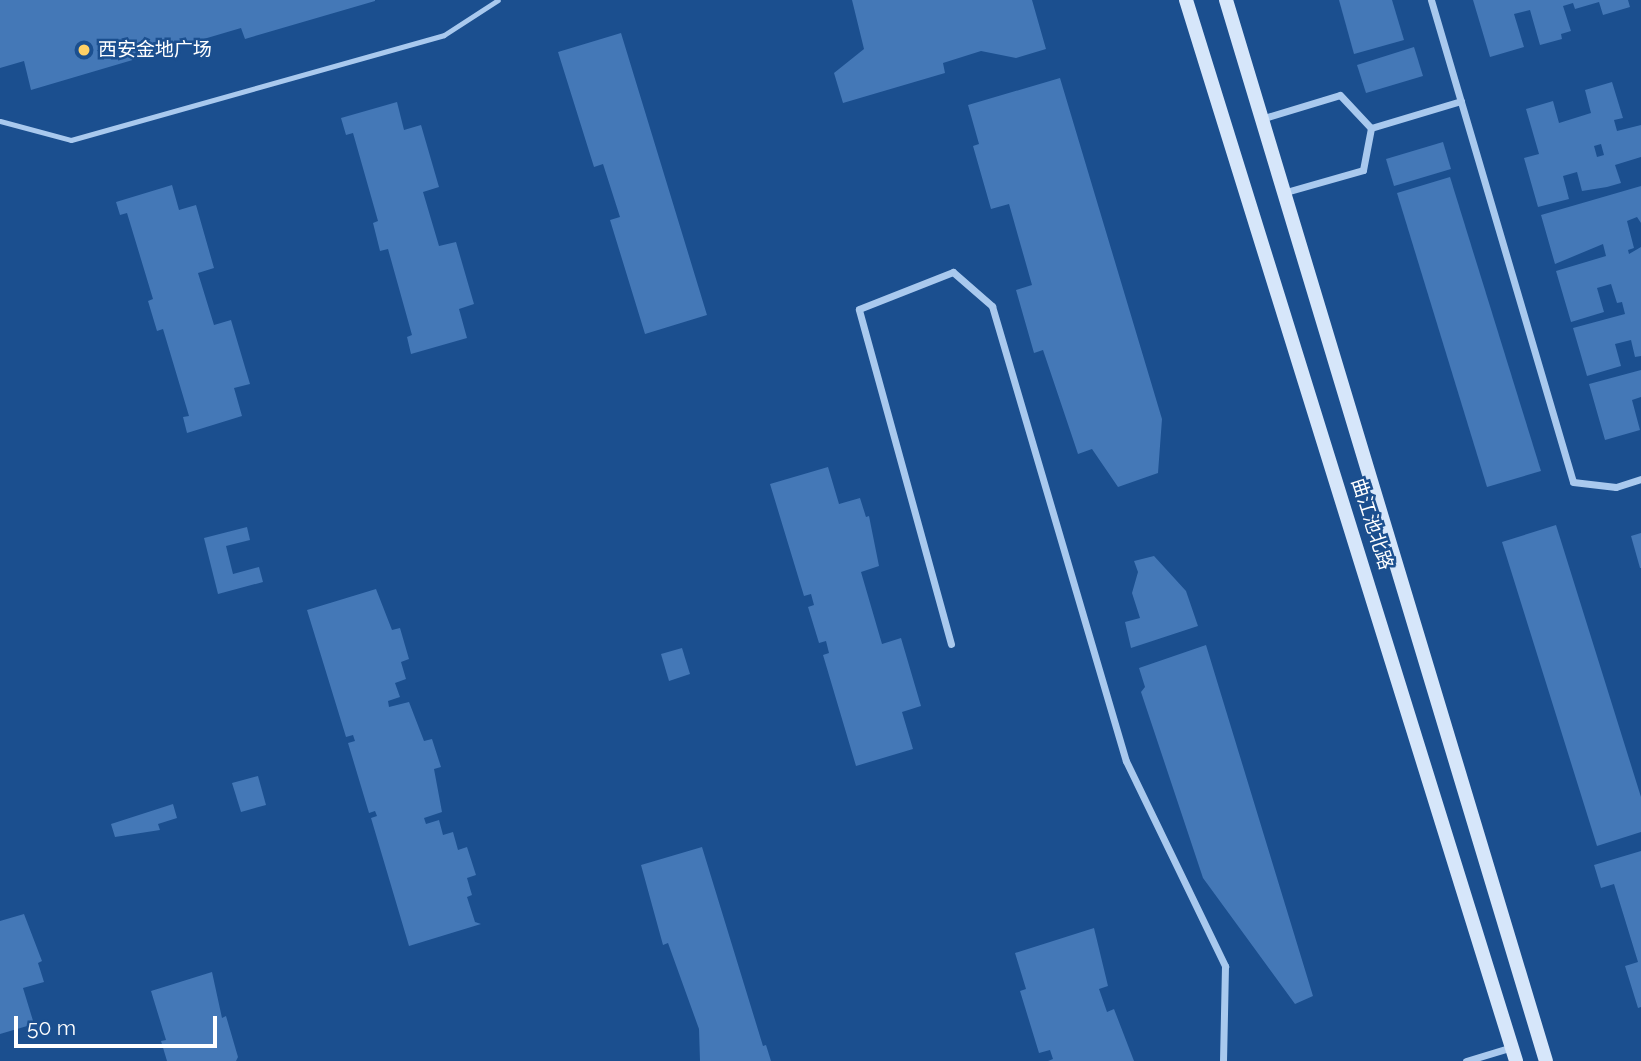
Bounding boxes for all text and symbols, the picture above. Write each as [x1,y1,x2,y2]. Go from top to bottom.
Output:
place label: 西安金地广场 [98,39,212,61]
marker: 西安金地广场 [76,42,92,58]
street label: 曲江池北路 [1346,475,1398,573]
scale bar [18,1002,220,1046]
text: 50 m [27,1015,76,1040]

